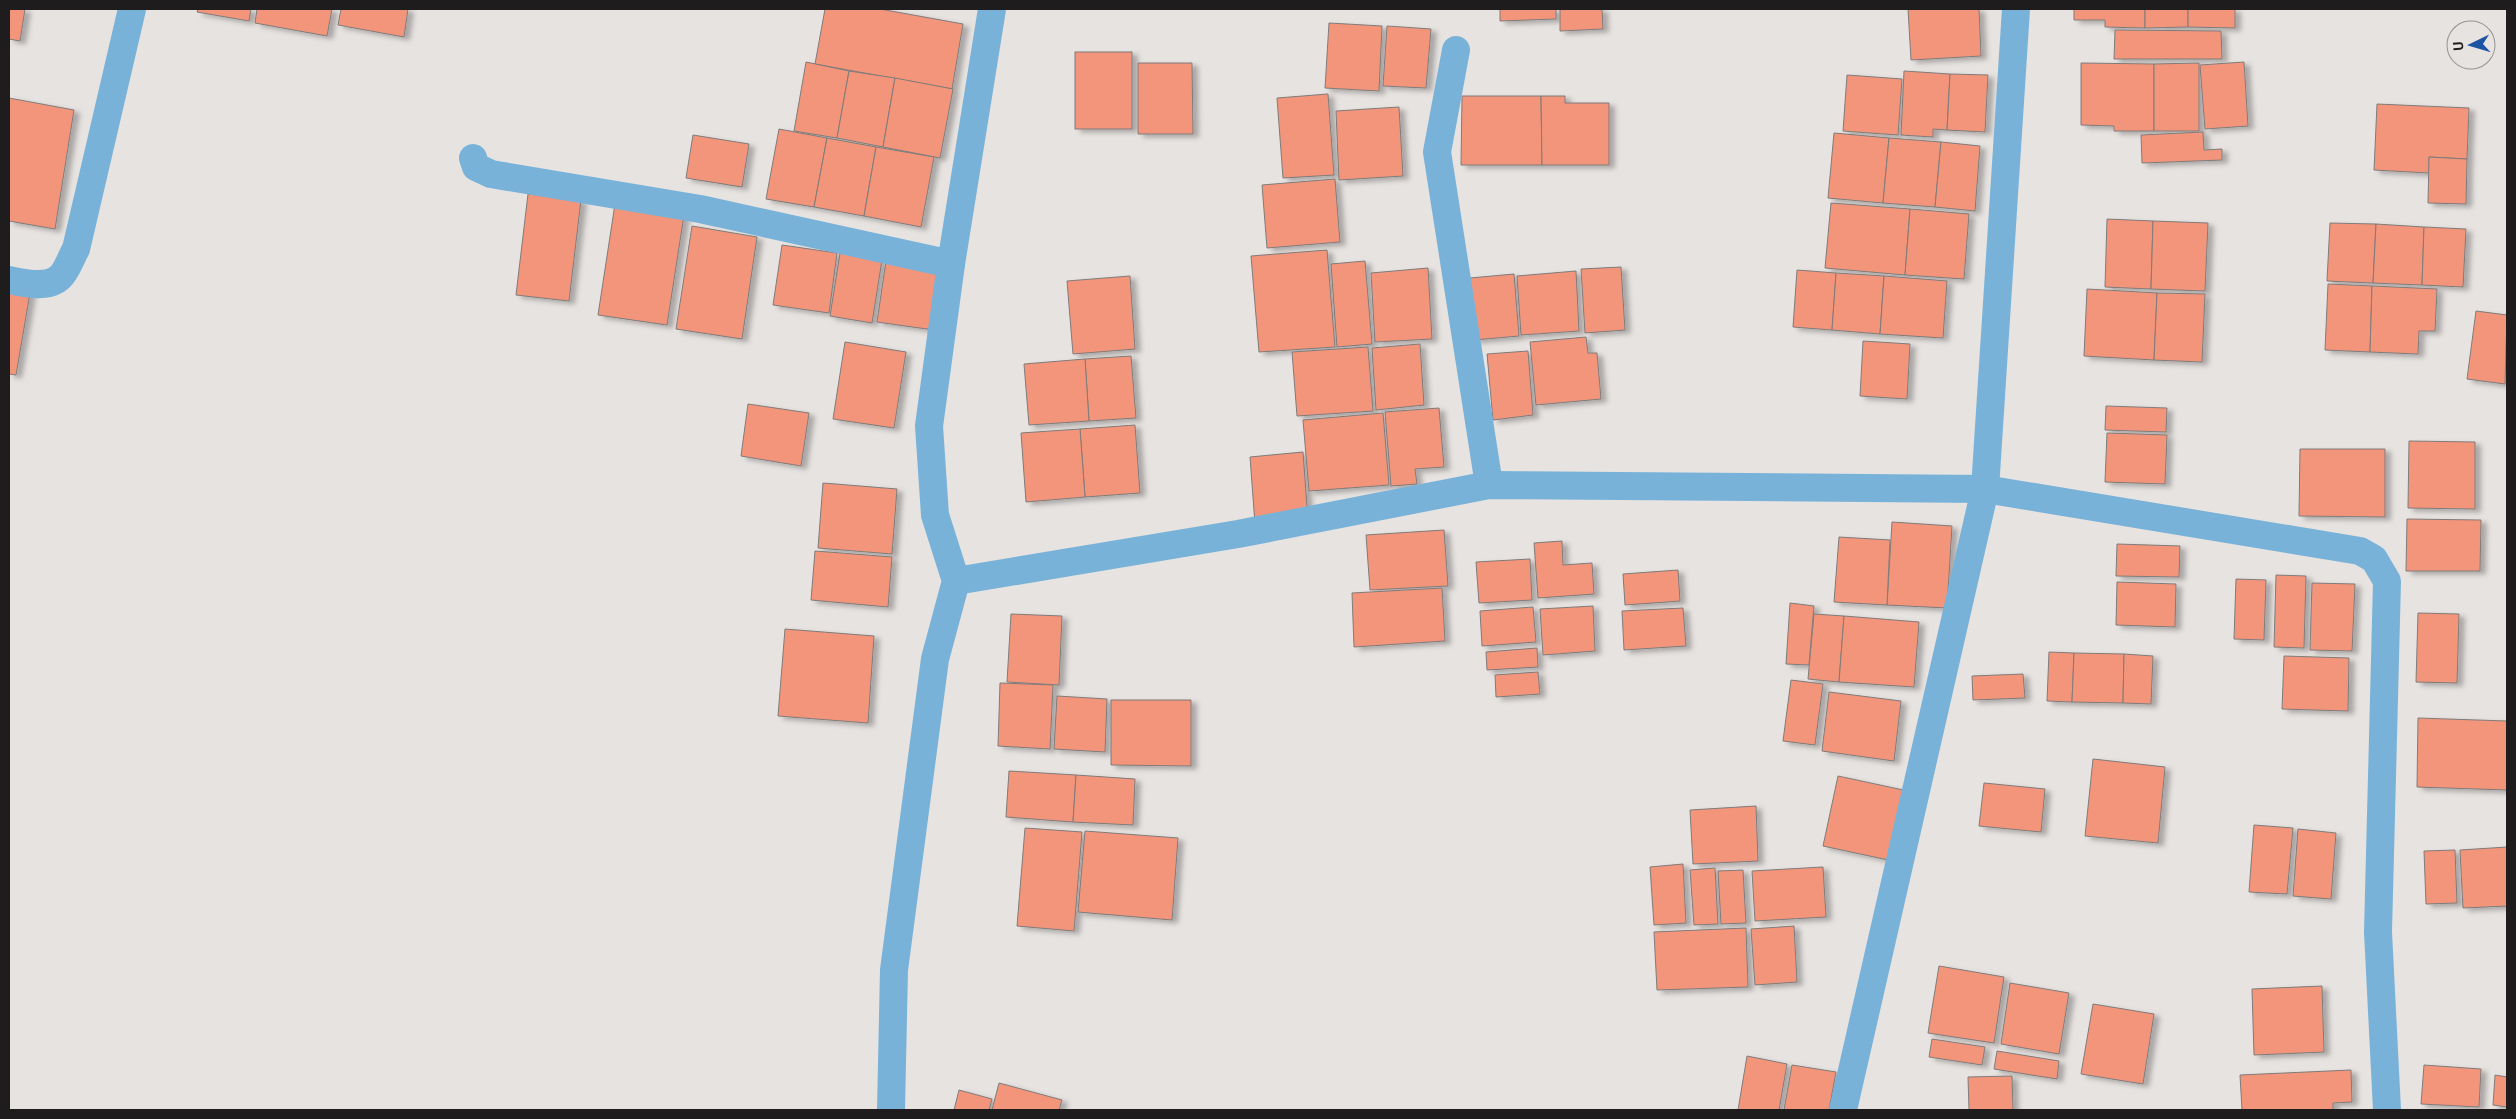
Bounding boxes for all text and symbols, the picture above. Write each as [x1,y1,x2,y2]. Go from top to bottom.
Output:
north arrow [2446,20,2496,70]
text: U [2450,41,2466,51]

